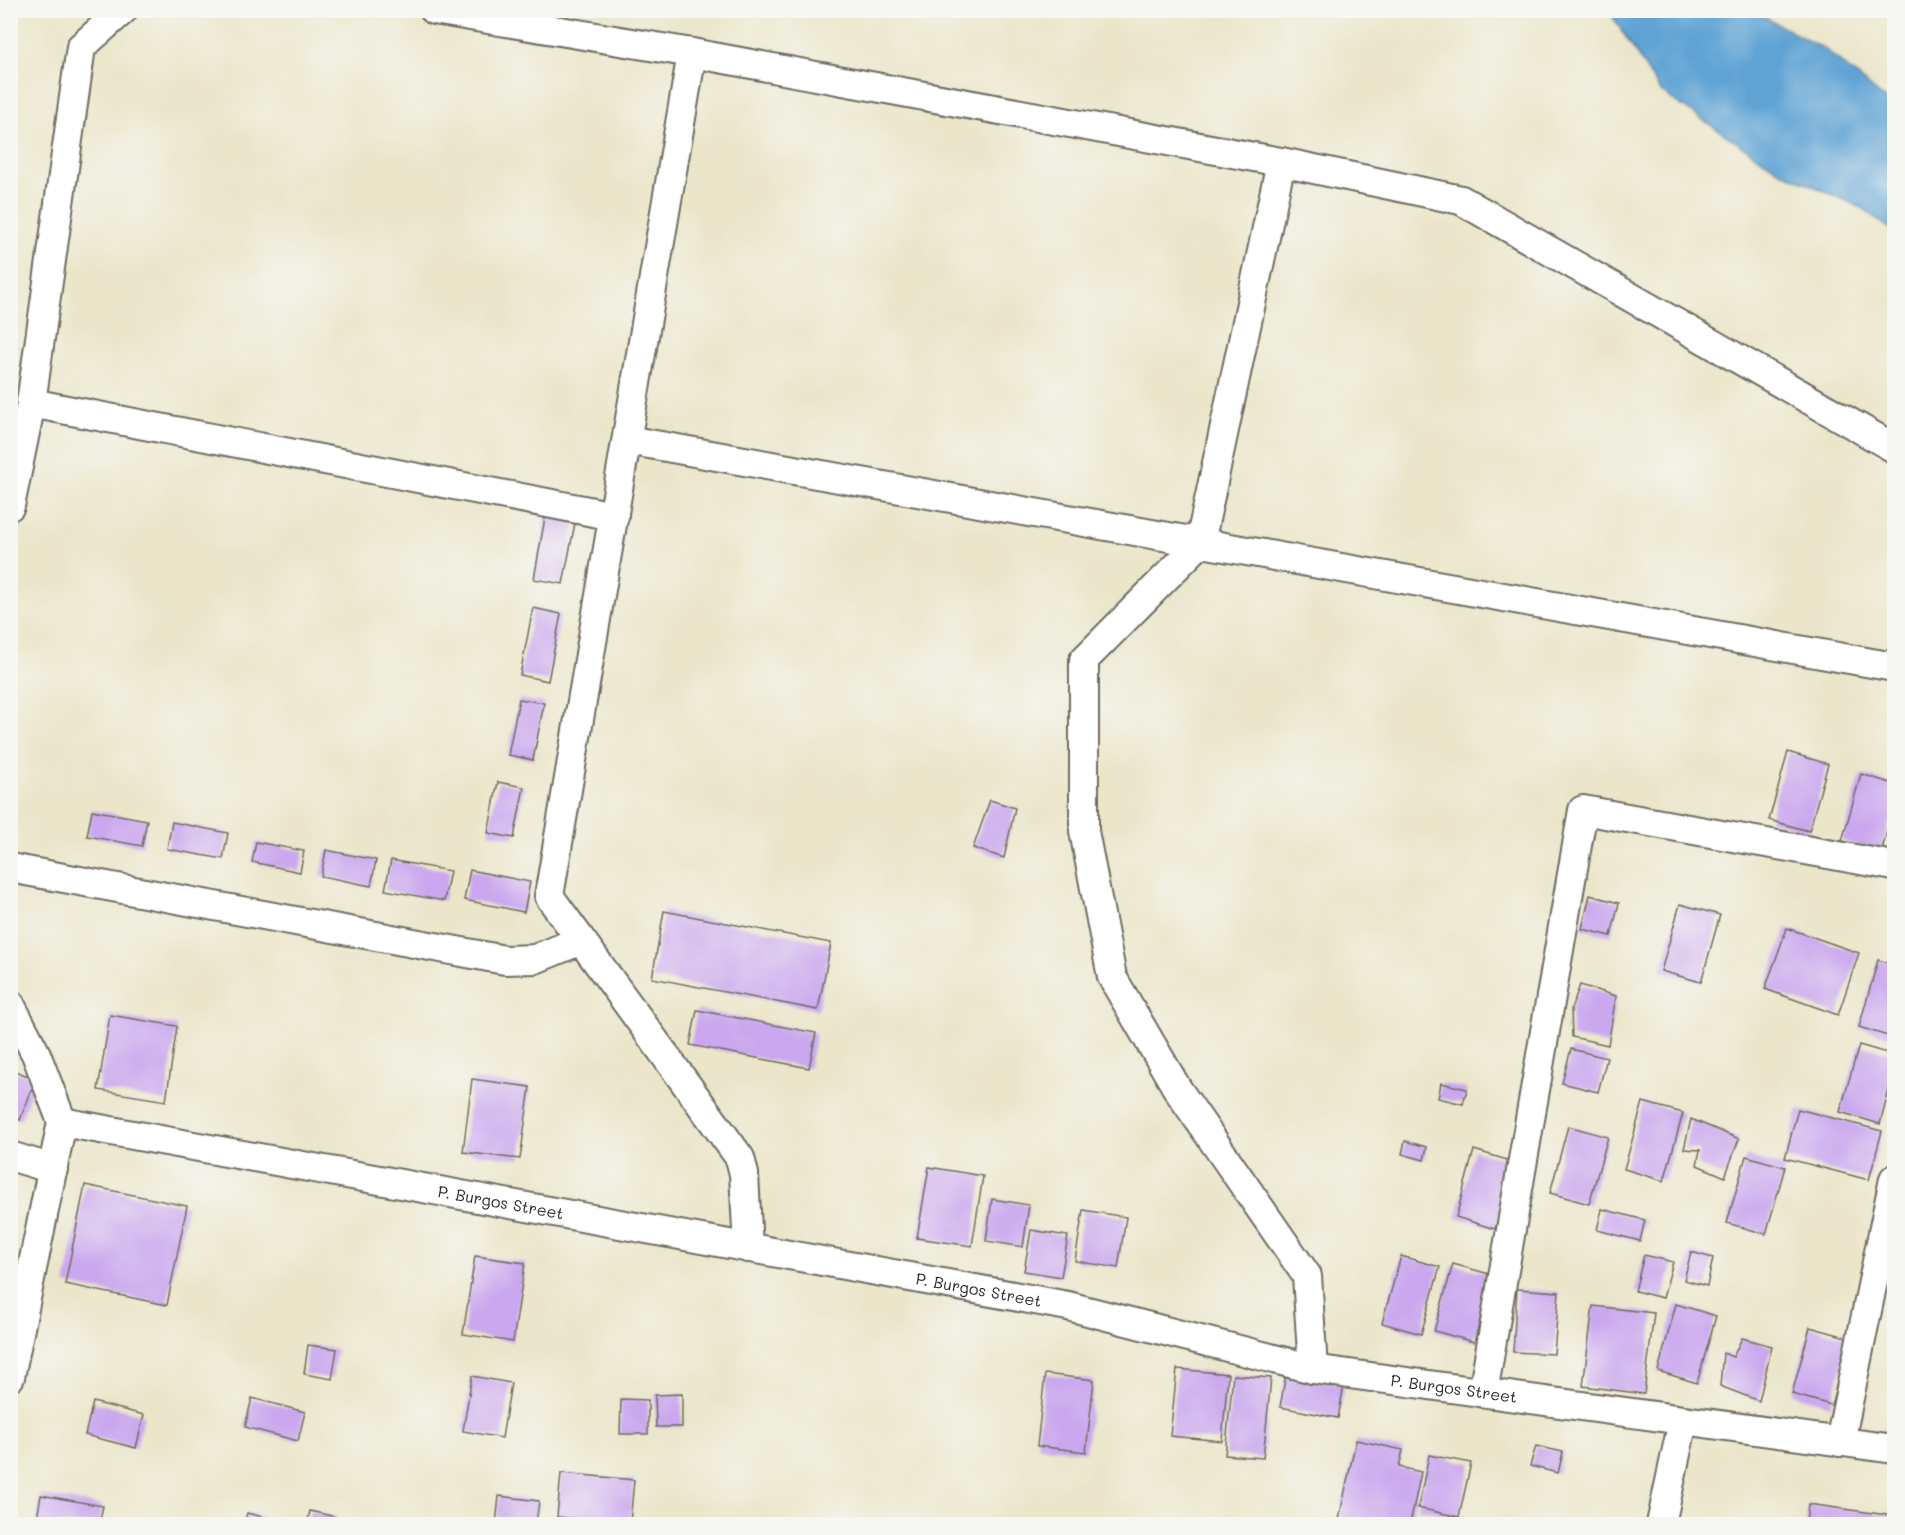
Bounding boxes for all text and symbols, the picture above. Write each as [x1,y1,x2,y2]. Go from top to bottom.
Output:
street label: P. Burgos Street [436,1180,565,1224]
street label: P. Burgos Street [914,1267,1043,1311]
street label: P. Burgos Street [1390,1369,1519,1407]

